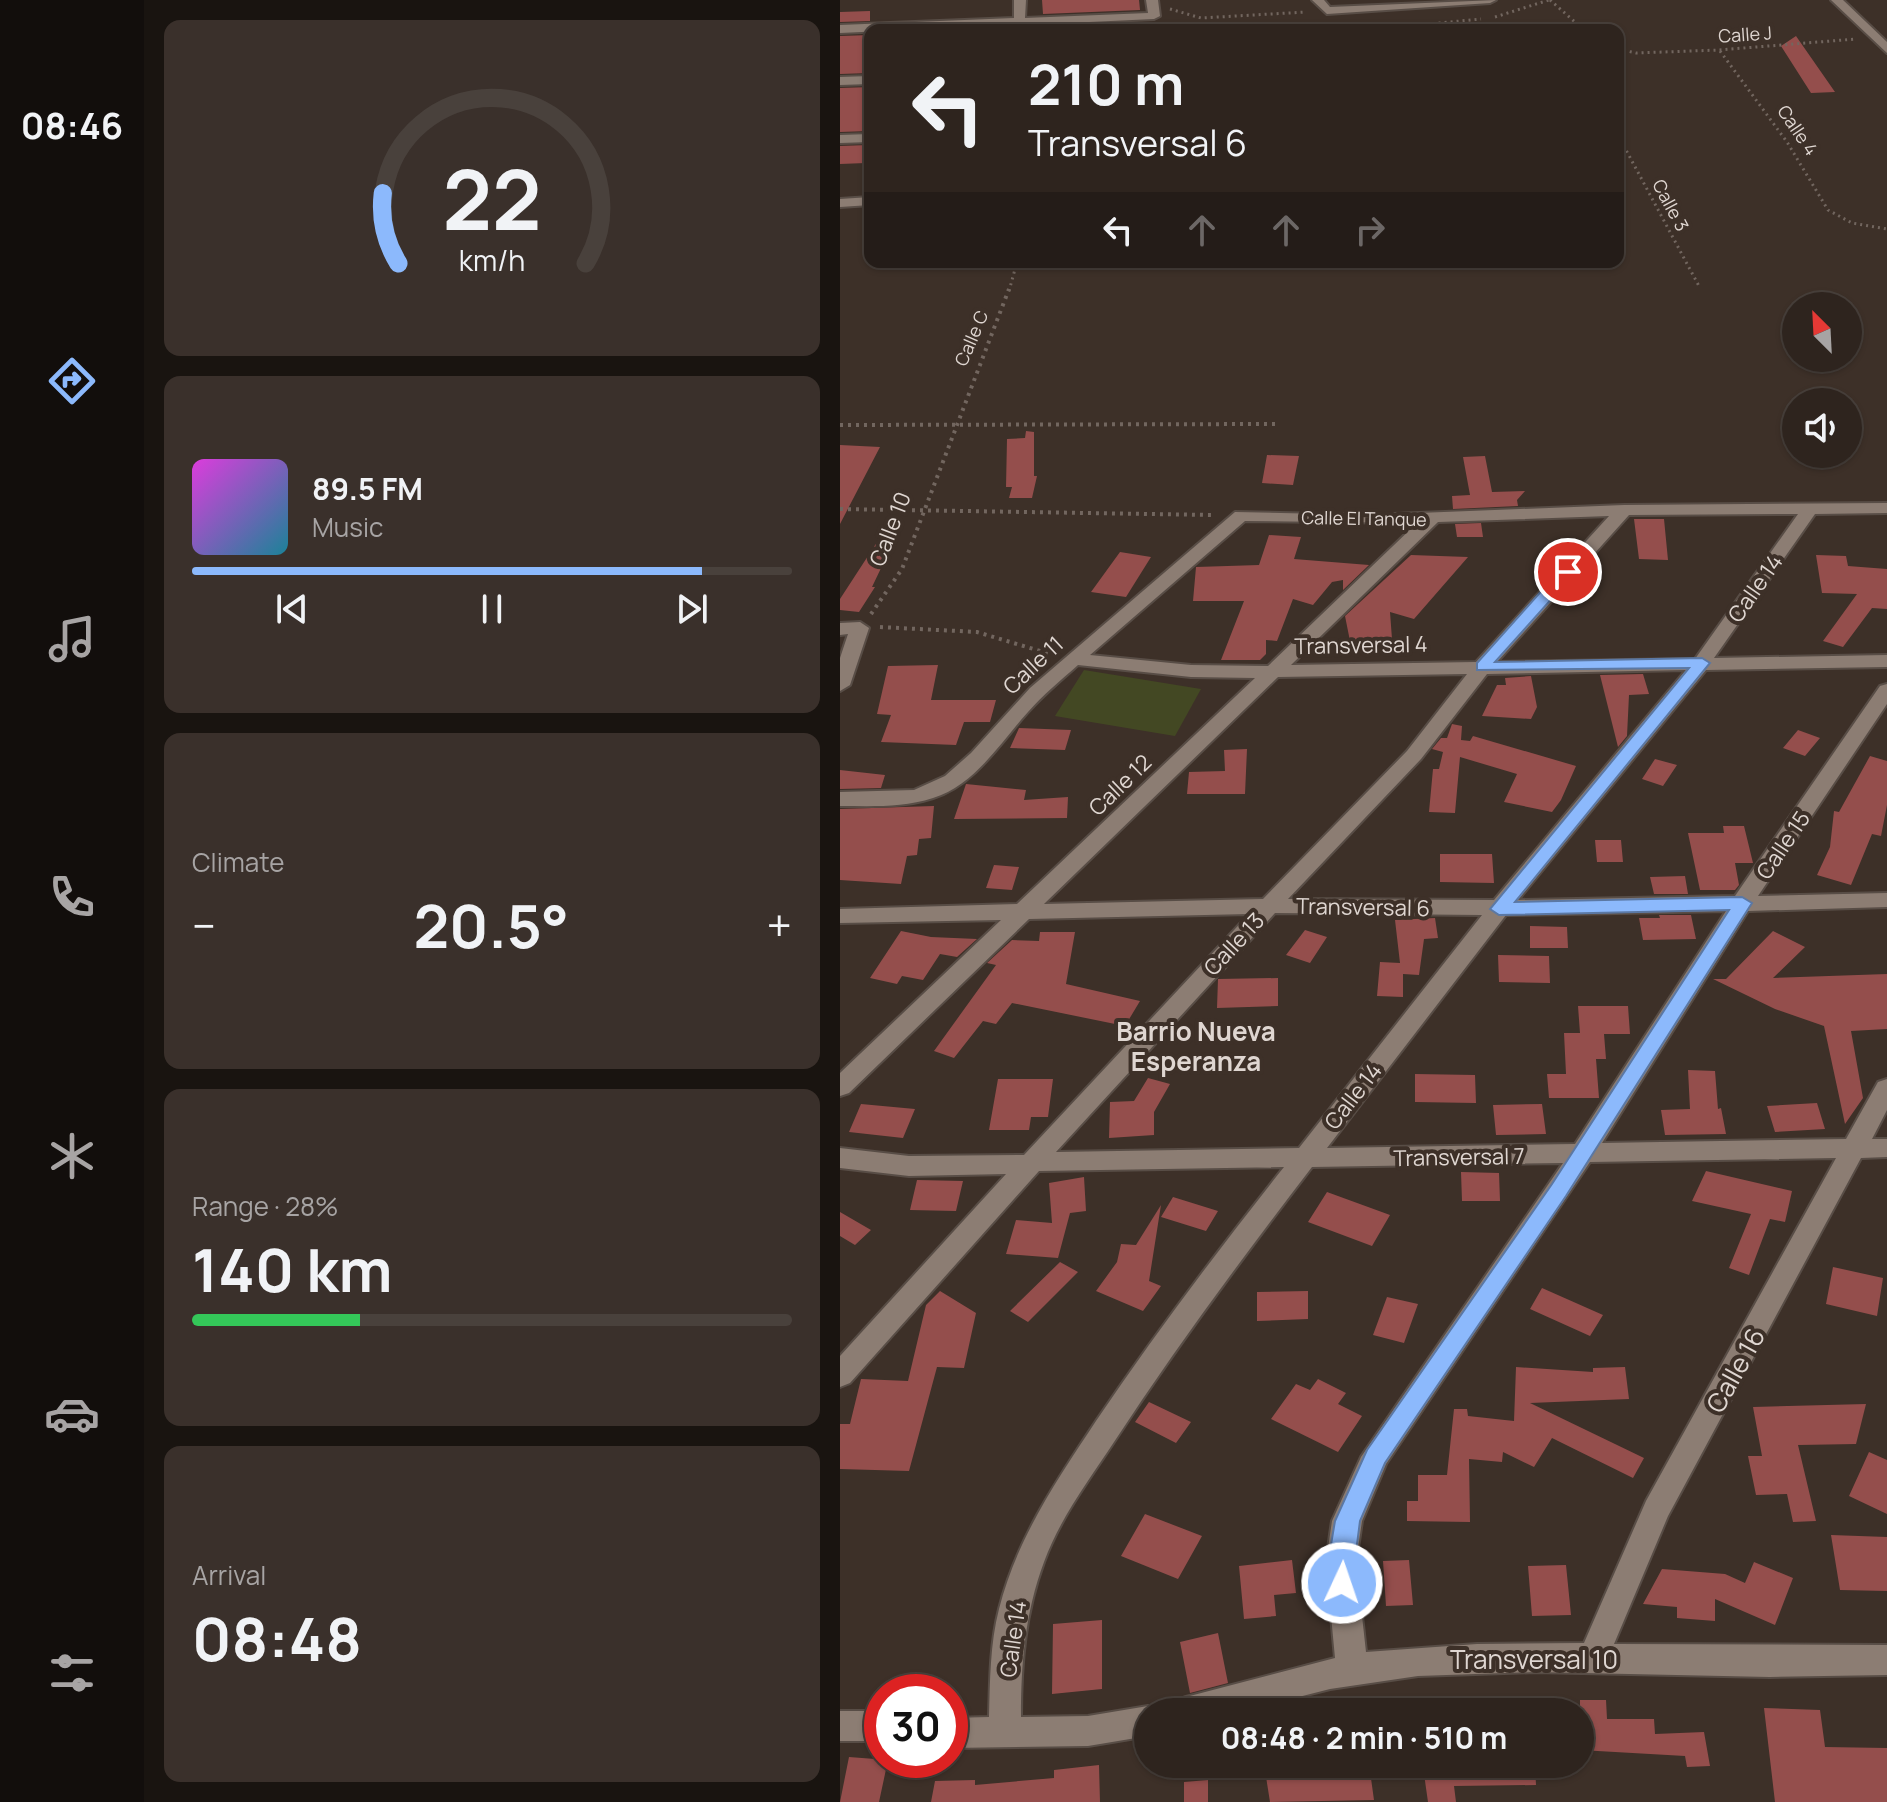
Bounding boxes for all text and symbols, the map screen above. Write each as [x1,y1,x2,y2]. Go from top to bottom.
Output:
street label: Calle J [1717,20,1773,48]
text: 210 m [1028,45,1184,122]
icon: left [896,56,1000,160]
street label: Calle 4 [1772,100,1824,160]
text: 08:46 [21,101,123,150]
text: Transversal 6 [1028,118,1247,167]
text: 22 [442,141,542,255]
street label: Calle 3 [1647,175,1695,235]
icon: left [1096,208,1140,252]
icon: ahead [1180,208,1224,252]
icon: ahead [1264,208,1308,252]
icon: right [1348,208,1392,252]
text: km/h [459,241,525,280]
north arrow [1782,292,1862,372]
map controls [1782,292,1862,468]
street label: Calle C [949,306,993,370]
icon: directions [44,353,100,409]
button: sound [1782,388,1862,468]
text: 89.5 FM [312,468,423,509]
street label: Calle 10 [862,487,918,571]
street label: Calle El Tanque [1301,505,1427,531]
text: Music [312,509,383,545]
pin [1534,538,1602,606]
street label: Calle 14 [1721,548,1789,628]
icon: arrive [1546,550,1590,594]
icon: previous [270,587,314,631]
icon: pause [470,587,514,631]
icon: next [670,587,714,631]
icon: music [44,611,100,667]
street label: Calle 11 [996,629,1070,701]
street label: Transversal 4 [1294,629,1428,661]
street label: Calle 12 [1082,748,1158,822]
street label: Calle 15 [1749,805,1817,885]
text: Climate [192,844,284,880]
icon: phone [44,869,100,925]
text: 20.5° [413,884,569,966]
street label: Transversal 6 [1296,891,1430,923]
text: − [192,895,216,955]
text: + [767,895,792,955]
street label: Calle 13 [1197,906,1271,982]
district label: Barrio Nueva Esperanza [1116,1013,1276,1079]
street label: Calle 14 [1317,1056,1389,1136]
icon: climate [44,1128,100,1184]
street label: Transversal 7 [1393,1141,1525,1173]
text: Range · 28% [192,1188,339,1224]
text: 140 km [192,1228,393,1310]
street label: Calle 16 [1697,1321,1773,1419]
icon: car [44,1386,100,1442]
position arrow [1300,1541,1384,1625]
text: Arrival [192,1557,266,1593]
text: 08:48 [192,1597,362,1679]
street label: Calle 14 [993,1599,1033,1679]
street label: Transversal 10 [1450,1641,1618,1677]
icon: filters [44,1645,100,1701]
speed limit sign: 30 [864,1674,968,1778]
text: 08:48 · 2 min · 510 m [1221,1717,1507,1758]

